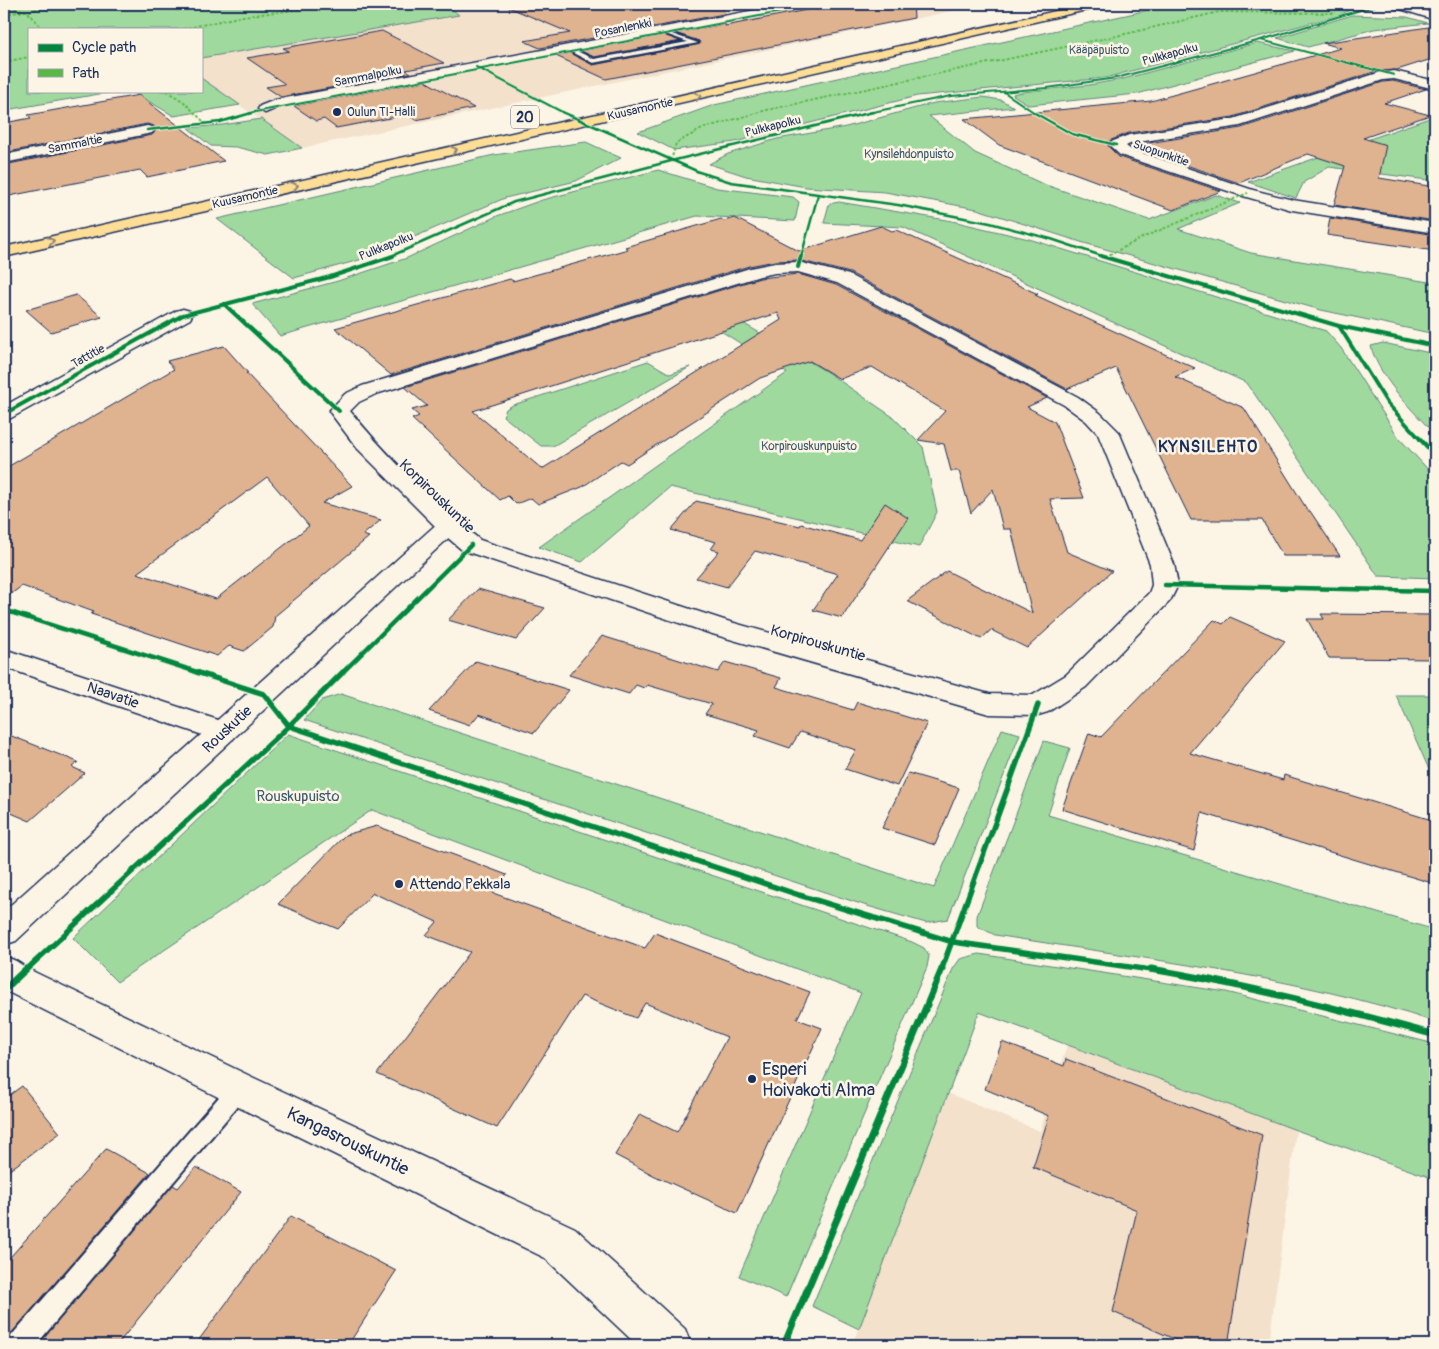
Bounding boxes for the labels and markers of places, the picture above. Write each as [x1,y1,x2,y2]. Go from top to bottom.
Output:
place label: Oulun TI-Halli [347,105,415,120]
marker: Oulun TI-Halli [331,106,343,118]
place label: Attendo Pekkala [409,875,511,894]
marker: Attendo Pekkala [393,878,405,890]
place label: Esperi Hoivakoti Alma [762,1058,875,1102]
marker: Esperi Hoivakoti Alma [746,1073,758,1085]

